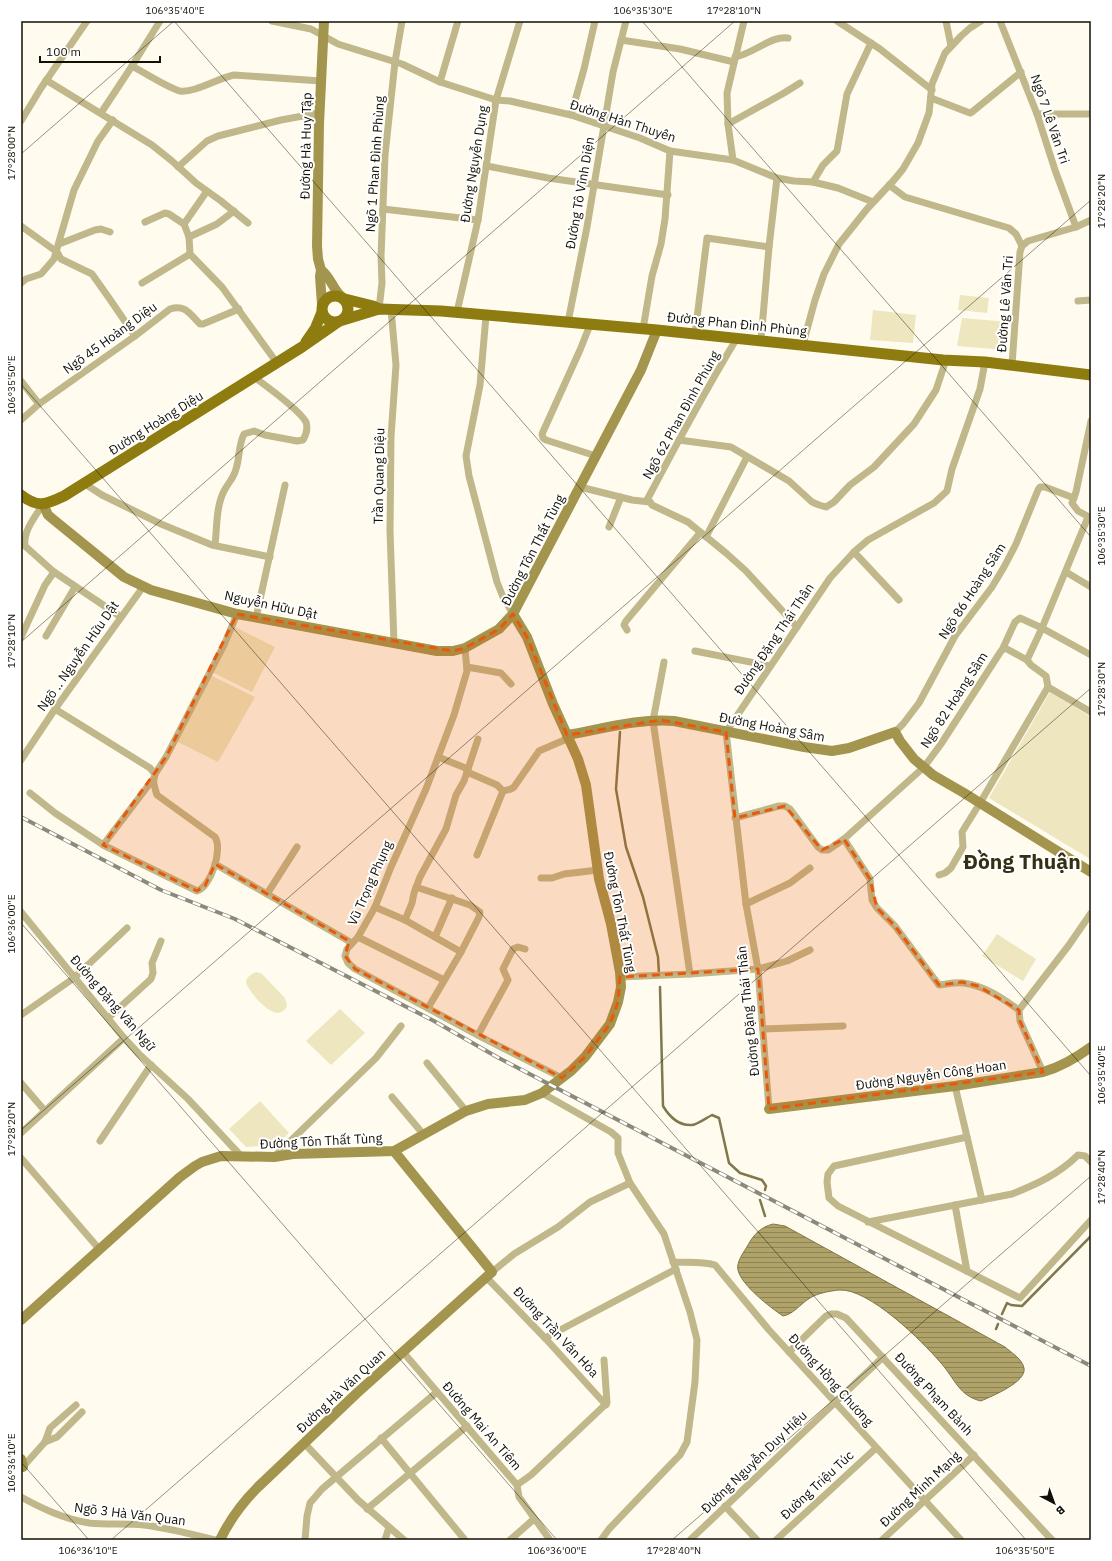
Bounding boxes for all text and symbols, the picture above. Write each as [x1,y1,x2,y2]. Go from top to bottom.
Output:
text: 106°35'40"E [145,4,205,17]
text: 106°35'30"E [613,4,673,17]
text: 17°28'10"N [707,4,761,17]
scale bar [40,38,160,64]
text: 100 m [46,44,81,59]
street label: Ngõ 7 Lê Văn Tri [1027,72,1073,166]
street label: Đường Hà Huy Tập [297,92,315,200]
street label: Ngõ 1 Phan Đình Phùng [362,95,388,233]
street label: Đường Hàn Thuyên [568,96,678,146]
street label: Đường Nguyễn Dụng [456,104,492,224]
text: 17°28'00"N [5,126,18,180]
street label: Đường Tô Vĩnh Diện [562,136,598,250]
text: 17°28'20"N [1095,174,1108,228]
street label: Đường Lê Văn Tri [993,255,1017,353]
street label: Ngõ 45 Hoàng Diệu [60,298,160,378]
street label: Đường Phan Đình Phùng [666,308,808,340]
street label: Ngõ 62 Phan Đình Phùng [639,348,723,482]
text: 106°35'50"E [5,355,18,415]
street label: Đường Hoàng Diệu [106,387,206,459]
street label: Trần Quang Diệu [370,428,388,524]
street label: Đường Tôn Thất Tùng [498,491,569,609]
text: 106°35'30"E [1095,506,1108,566]
street label: Ngõ 86 Hoàng Sâm [934,540,1010,642]
street label: Đường Đặng Thái Thân [730,580,818,698]
street label: Nguyễn Hữu Dật [223,587,319,623]
street label: Ngõ .. Nguyễn Hữu Dật [33,597,123,715]
text: 17°28'10"N [5,614,18,668]
street label: Ngõ 82 Hoàng Sâm [916,649,992,751]
text: 17°28'30"N [1095,662,1108,716]
street label: Đường Hoàng Sâm [718,708,826,746]
street label: Vũ Trọng Phụng [344,838,396,928]
district label: Đồng Thuận [963,847,1081,875]
street label: Đường Tôn Thất Tùng [600,850,640,974]
text: 106°36'00"E [5,894,18,954]
street label: Đường Đặng Thái Thân [733,945,763,1077]
street label: Đường Đặng Văn Ngữ [67,951,160,1055]
text: 106°35'40"E [1095,1045,1108,1105]
street label: Đường Nguyễn Công Hoan [855,1056,1007,1094]
text: 17°28'20"N [5,1102,18,1156]
street label: Đường Tôn Thất Tùng [259,1129,383,1153]
text: 17°28'40"N [1095,1150,1108,1204]
street label: Đường Trần Văn Hòa [510,1283,603,1381]
street label: Đường Hồng Chương [785,1330,877,1430]
street label: Đường Hà Văn Quan [293,1345,389,1437]
street label: Đường Phạm Bành [891,1349,977,1439]
street label: Đường Mai An Tiêm [439,1378,525,1474]
street label: Đường Nguyễn Duy Hiệu [697,1407,811,1517]
text: 106°36'10"E [5,1433,18,1493]
street label: Đường Triệu Túc [777,1446,857,1523]
street label: Đường Minh Mạng [876,1447,964,1531]
north arrow [1034,1483,1074,1523]
street label: Ngõ 3 Hà Văn Quan [73,1499,187,1529]
text: B [1053,1503,1068,1518]
text: 106°36'10"E [58,1544,118,1557]
text: 106°36'00"E [527,1544,587,1557]
text: 17°28'40"N [647,1544,701,1557]
text: 106°35'50"E [995,1544,1055,1557]

